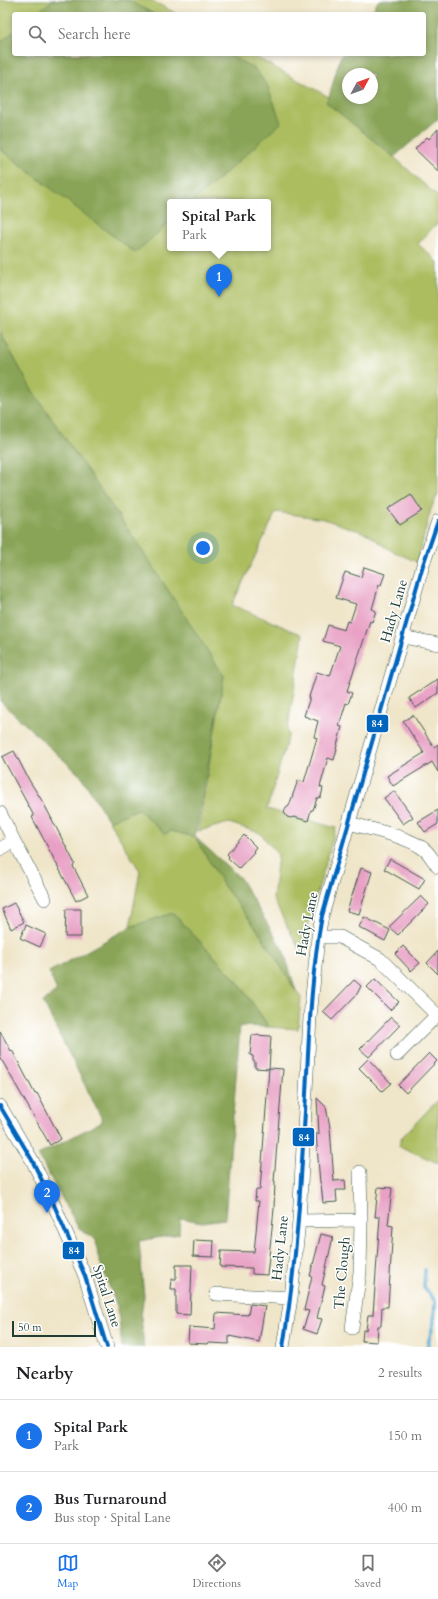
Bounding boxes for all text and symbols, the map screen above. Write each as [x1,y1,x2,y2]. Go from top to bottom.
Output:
search box [12,12,426,56]
icon: search [26,23,48,45]
text: Search here [58,24,131,44]
north arrow [342,68,378,104]
popup [167,199,271,251]
text: Spital Park [182,206,256,226]
text: Park [182,226,207,244]
pin: 1 [206,264,232,297]
your location [193,538,213,558]
street label: Hady Lane [376,577,412,645]
line badge: 84 [366,714,389,733]
text: 84 [371,716,383,731]
street label: Hady Lane [291,890,323,958]
line badge: 84 [292,1127,315,1147]
text: 84 [298,1130,310,1145]
pin: 2 [34,1180,60,1213]
street label: Hady Lane [267,1215,293,1281]
street label: The Clough [329,1235,355,1310]
line badge: 84 [62,1241,85,1260]
text: 84 [68,1243,80,1258]
street label: Spital Lane [88,1262,126,1330]
scale bar [12,1319,96,1338]
text: 50 m [18,1320,42,1335]
text: Nearby [16,1362,73,1385]
text: 2 results [378,1364,422,1382]
text: Spital Park [54,1417,128,1437]
text: 1 [26,1427,32,1445]
text: 150 m [388,1427,422,1445]
text: Park [54,1437,79,1455]
text: Bus Turnaround [54,1489,167,1509]
text: 2 [26,1499,32,1517]
text: 400 m [388,1499,422,1517]
text: Bus stop · Spital Lane [54,1509,171,1527]
tab: Map [57,1552,79,1591]
tab: Directions [192,1552,241,1591]
tab: Saved [355,1552,381,1591]

